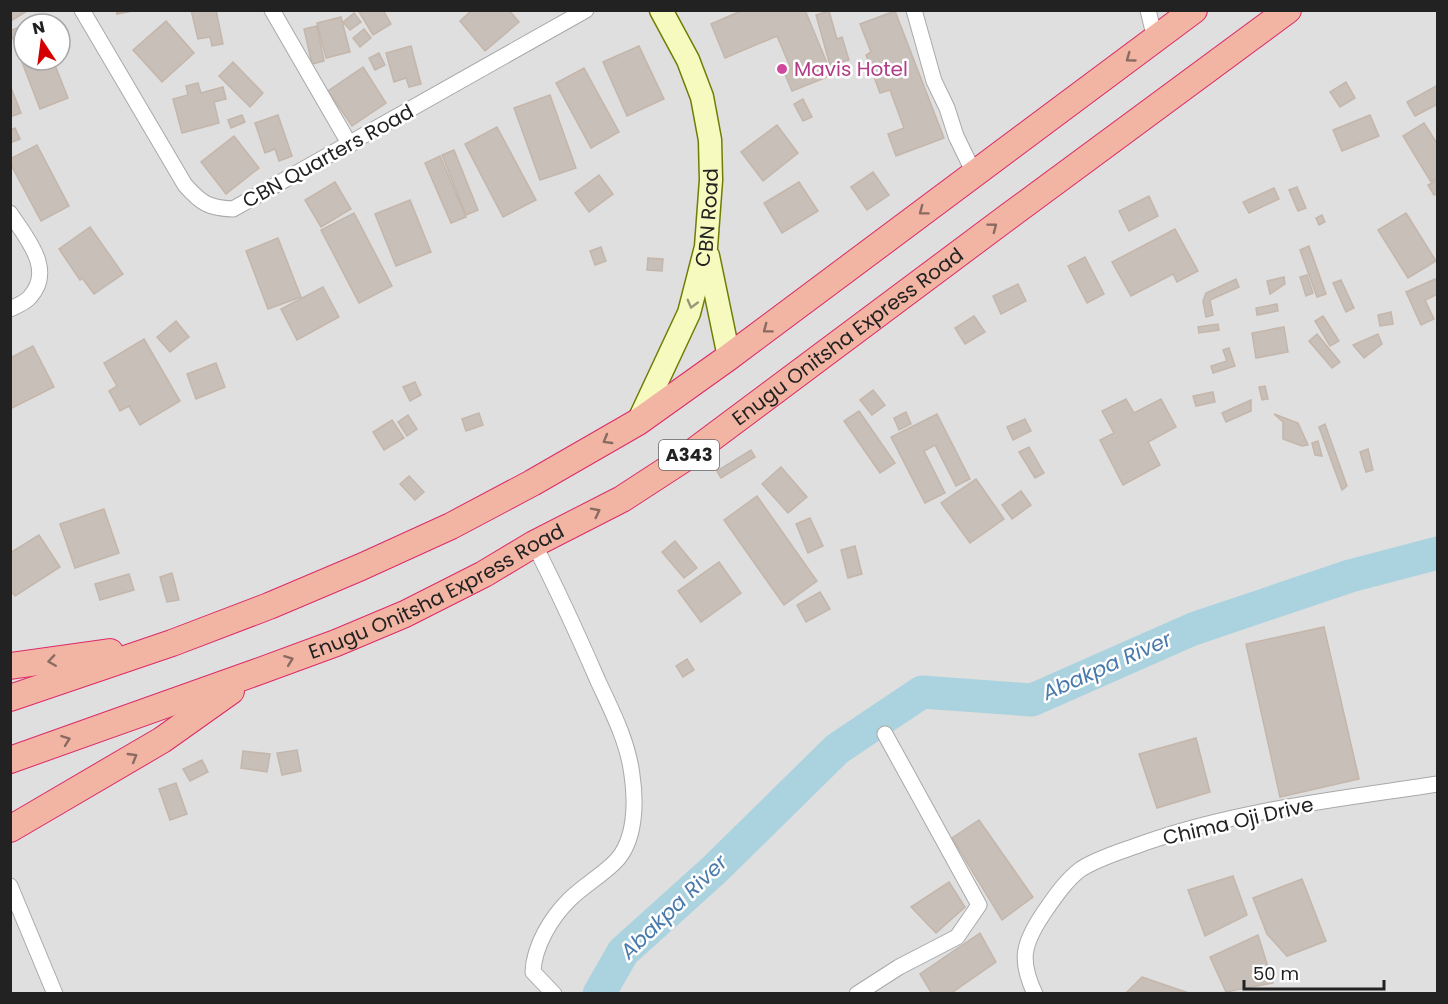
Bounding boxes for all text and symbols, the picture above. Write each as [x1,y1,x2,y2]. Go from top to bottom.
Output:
north arrow [12,12,72,72]
text: N [30,15,47,40]
one-way arrow [1125,50,1136,61]
place label: Mavis Hotel [794,55,908,83]
marker: Mavis Hotel [775,62,789,76]
street label: CBN Quarters Road [237,97,419,215]
street label: CBN Road [687,168,725,270]
one-way arrow [918,204,929,215]
one-way arrow [987,224,998,235]
street label: Enugu Onitsha Express Road [726,241,969,432]
one-way arrow [686,299,699,309]
one-way arrow [762,321,773,332]
one-way arrow [603,433,613,444]
road number: A343 [659,440,719,470]
one-way arrow [590,508,601,519]
street label: Enugu Onitsha Express Road [305,517,569,666]
water label: Abakpa River [1037,624,1177,707]
one-way arrow [47,654,57,666]
one-way arrow [283,655,294,668]
one-way arrow [60,735,70,748]
one-way arrow [127,752,137,764]
street label: Chima Oji Drive [1160,790,1316,852]
water label: Abakpa River [613,847,734,966]
scale bar [1244,953,1384,991]
text: 50 m [1253,961,1299,986]

